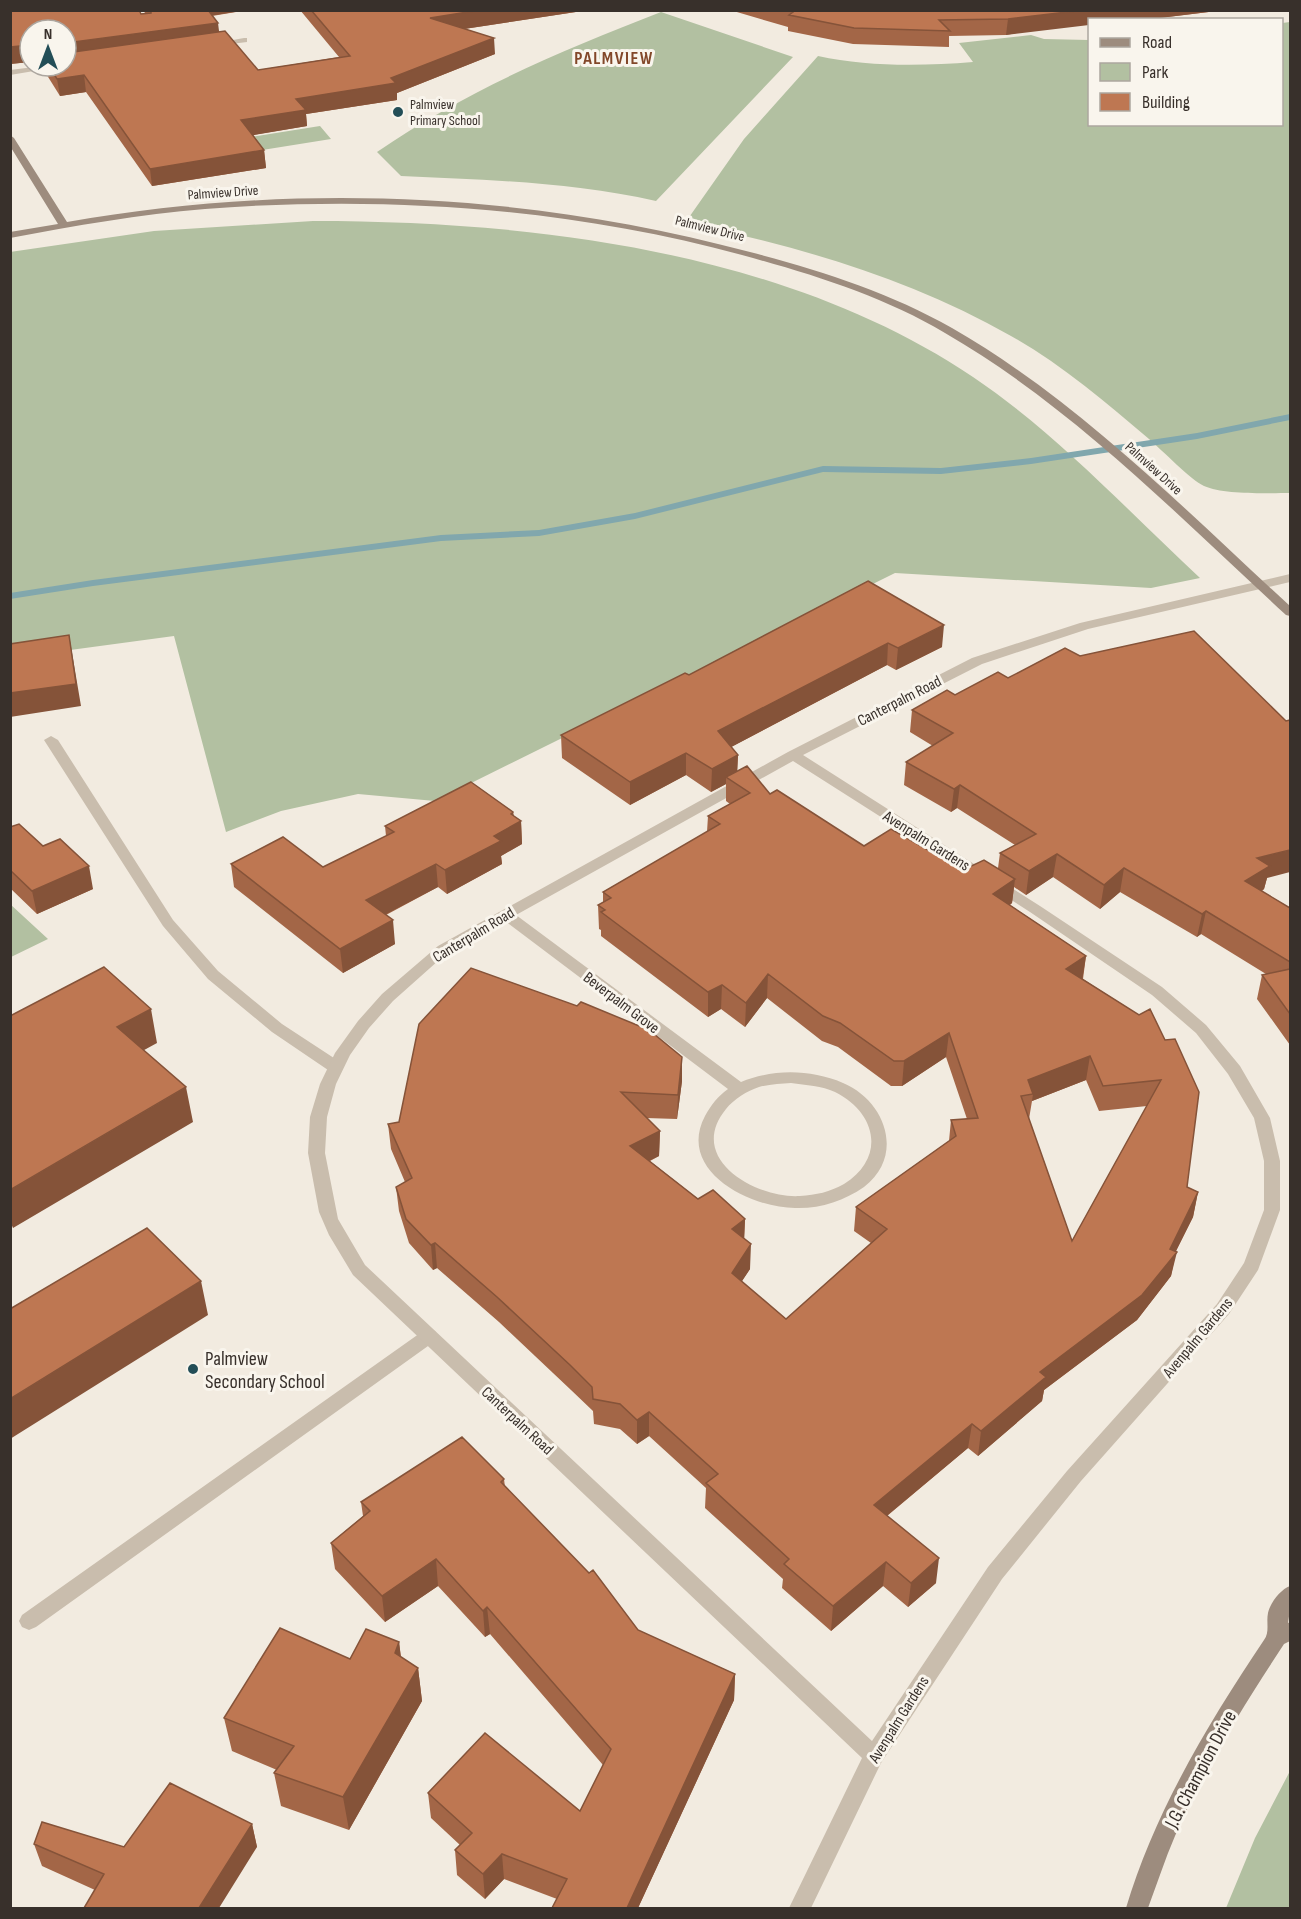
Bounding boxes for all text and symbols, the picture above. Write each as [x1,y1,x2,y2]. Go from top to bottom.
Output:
north arrow [18,18,78,78]
legend [1088,18,1283,126]
text: N [44,25,52,44]
text: Road [1142,32,1172,53]
district label: PALMVIEW [574,48,654,69]
text: Park [1142,62,1168,83]
text: Building [1142,92,1190,113]
place label: Palmview Primary School [410,96,480,129]
marker: Palmview Primary School [391,105,405,119]
street label: Palmview Drive [187,182,259,203]
street label: Palmview Drive [673,212,746,245]
street label: Palmview Drive [1122,438,1186,498]
street label: Canterpalm Road [855,672,945,731]
street label: Avenpalm Gardens [878,807,973,876]
street label: Canterpalm Road [430,904,518,967]
street label: Beverpalm Grove [579,968,663,1038]
street label: Avenpalm Gardens [1159,1294,1237,1383]
place label: Palmview Secondary School [205,1347,325,1394]
marker: Palmview Secondary School [186,1362,200,1376]
street label: Canterpalm Road [477,1383,557,1459]
street label: Avenpalm Gardens [865,1673,934,1768]
street label: J.G. Champion Drive [1159,1706,1242,1833]

